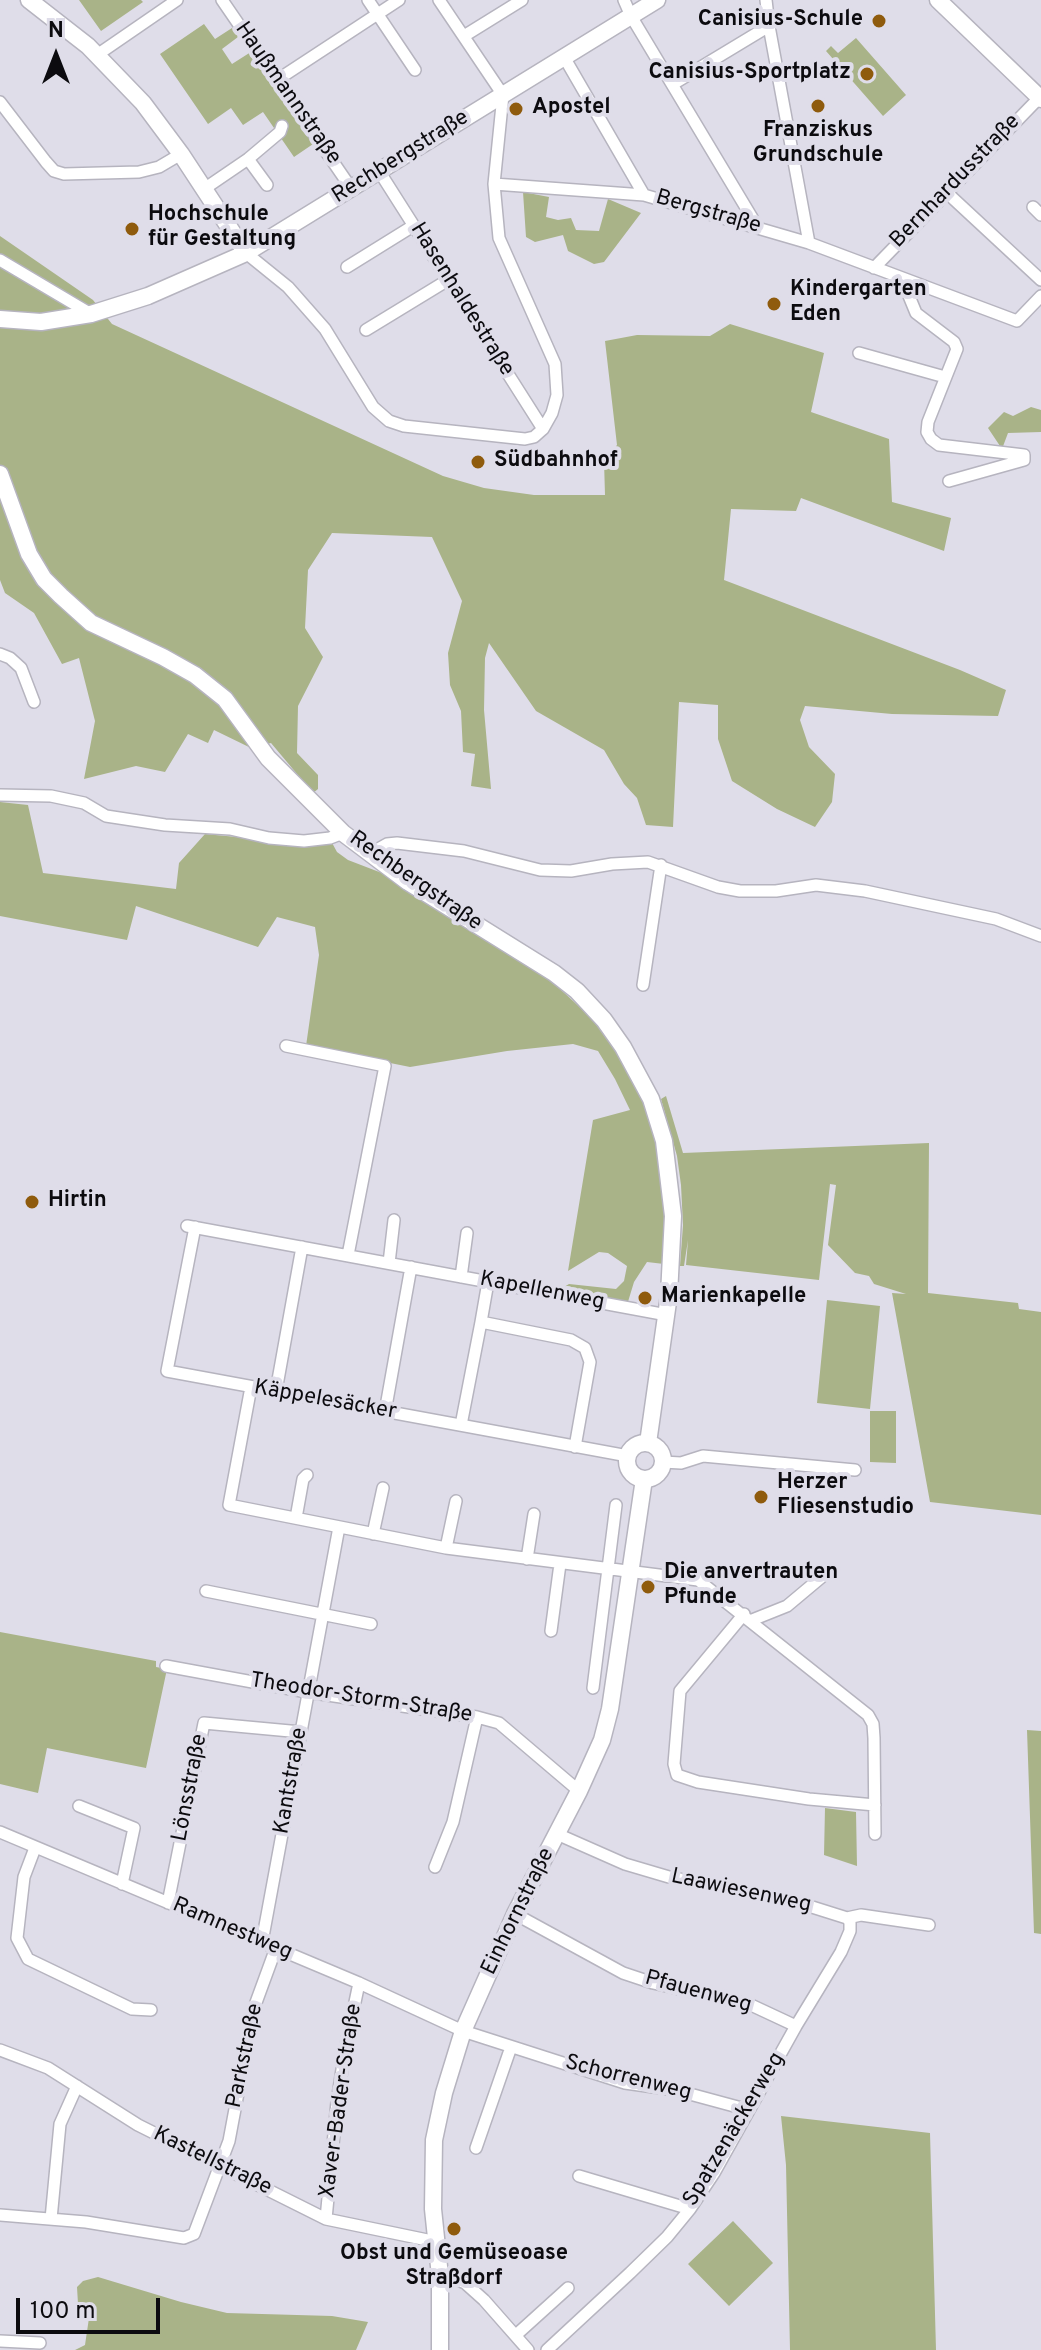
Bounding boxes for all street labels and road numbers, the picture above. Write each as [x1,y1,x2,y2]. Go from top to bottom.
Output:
street label: Haußmannstraße [228,18,346,170]
street label: Rechbergstraße [328,105,474,211]
street label: Bernhardusstraße [885,109,1027,255]
street label: Bergstraße [652,185,764,241]
street label: Hasenhaldestraße [403,218,519,382]
street label: Rechbergstraße [344,826,486,938]
street label: Kapellenweg [477,1267,607,1317]
street label: Käppelesäcker [252,1375,398,1427]
street label: Theodor-Storm-Straße [248,1668,474,1730]
street label: Kantstraße [270,1726,314,1836]
street label: Lönsstraße [168,1732,214,1844]
street label: Einhornstraße [477,1844,561,1980]
street label: Laawiesenweg [668,1864,814,1920]
street label: Ramnestweg [168,1893,296,1967]
street label: Pfauenweg [642,1966,754,2020]
street label: Parkstraße [222,2001,270,2111]
street label: Xaver-Bader-Straße [315,2002,369,2200]
street label: Spatzenäckerweg [679,2048,791,2212]
street label: Schorrenweg [562,2051,694,2107]
street label: Kastellstraße [148,2122,276,2202]

